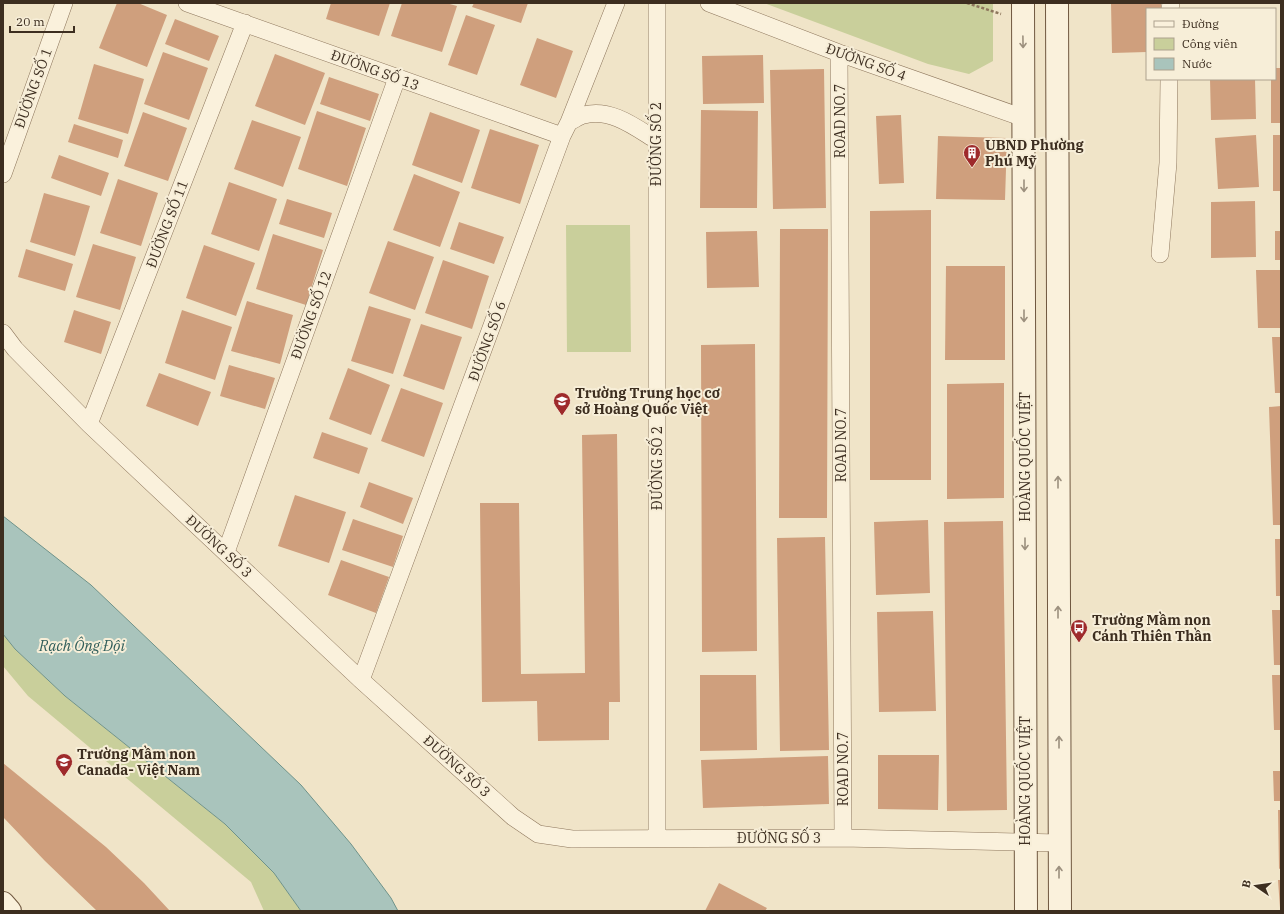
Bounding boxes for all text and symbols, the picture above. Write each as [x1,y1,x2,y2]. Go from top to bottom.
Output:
scale bar [10,8,74,34]
legend [1146,8,1276,80]
text: 20 m [16,14,45,29]
text: Đường [1182,16,1219,31]
one-way arrow [1019,35,1027,48]
street label: ĐƯỜNG SỐ 4 [823,36,910,85]
text: Công viên [1182,36,1238,51]
street label: ĐƯỜNG SỐ 13 [328,43,423,94]
street label: ĐƯỜNG SỐ 1 [7,44,56,131]
text: Nước [1182,56,1212,71]
street label: ROAD NO.7 [831,84,849,158]
street label: ĐƯỜNG SỐ 2 [644,102,665,186]
place label: UBND Phường Phú Mỹ [985,136,1085,170]
building icon: UBND Phường Phú Mỹ [962,143,982,168]
street label: ĐƯỜNG SỐ 11 [139,176,192,271]
one-way arrow [1020,179,1028,192]
street label: ĐƯỜNG SỐ 12 [284,267,335,362]
street label: ĐƯỜNG SỐ 6 [461,297,510,384]
one-way arrow [1020,309,1028,322]
place label: Trường Trung học cơ sở Hoàng Quốc Việt [575,384,721,418]
school or university icon: Trường Trung học cơ sở Hoàng Quốc Việt [552,391,572,416]
street label: HOÀNG QUỐC VIỆT [1013,392,1034,522]
street label: ROAD NO.7 [832,408,850,482]
street label: ĐƯỜNG SỐ 2 [645,426,666,510]
one-way arrow [1054,476,1062,489]
street label: ĐƯỜNG SỐ 3 [182,508,258,581]
one-way arrow [1021,537,1029,550]
one-way arrow [1054,606,1062,619]
place label: Trường Mầm non Cánh Thiên Thần [1092,611,1212,645]
bus stop icon: Trường Mầm non Cánh Thiên Thần [1069,618,1089,643]
water label: Rạch Ông Đội [38,636,125,655]
street label: HOÀNG QUỐC VIỆT [1013,716,1034,846]
street label: ĐƯỜNG SỐ 3 [420,729,496,801]
street label: ROAD NO.7 [834,732,852,806]
one-way arrow [1055,736,1063,749]
place label: Trường Mầm non Canada- Việt Nam [77,745,201,779]
school or university icon: Trường Mầm non Canada- Việt Nam [54,752,74,777]
street label: ĐƯỜNG SỐ 3 [737,826,821,847]
one-way arrow [1055,866,1063,879]
north arrow [1236,866,1276,906]
text: B [1239,878,1254,889]

